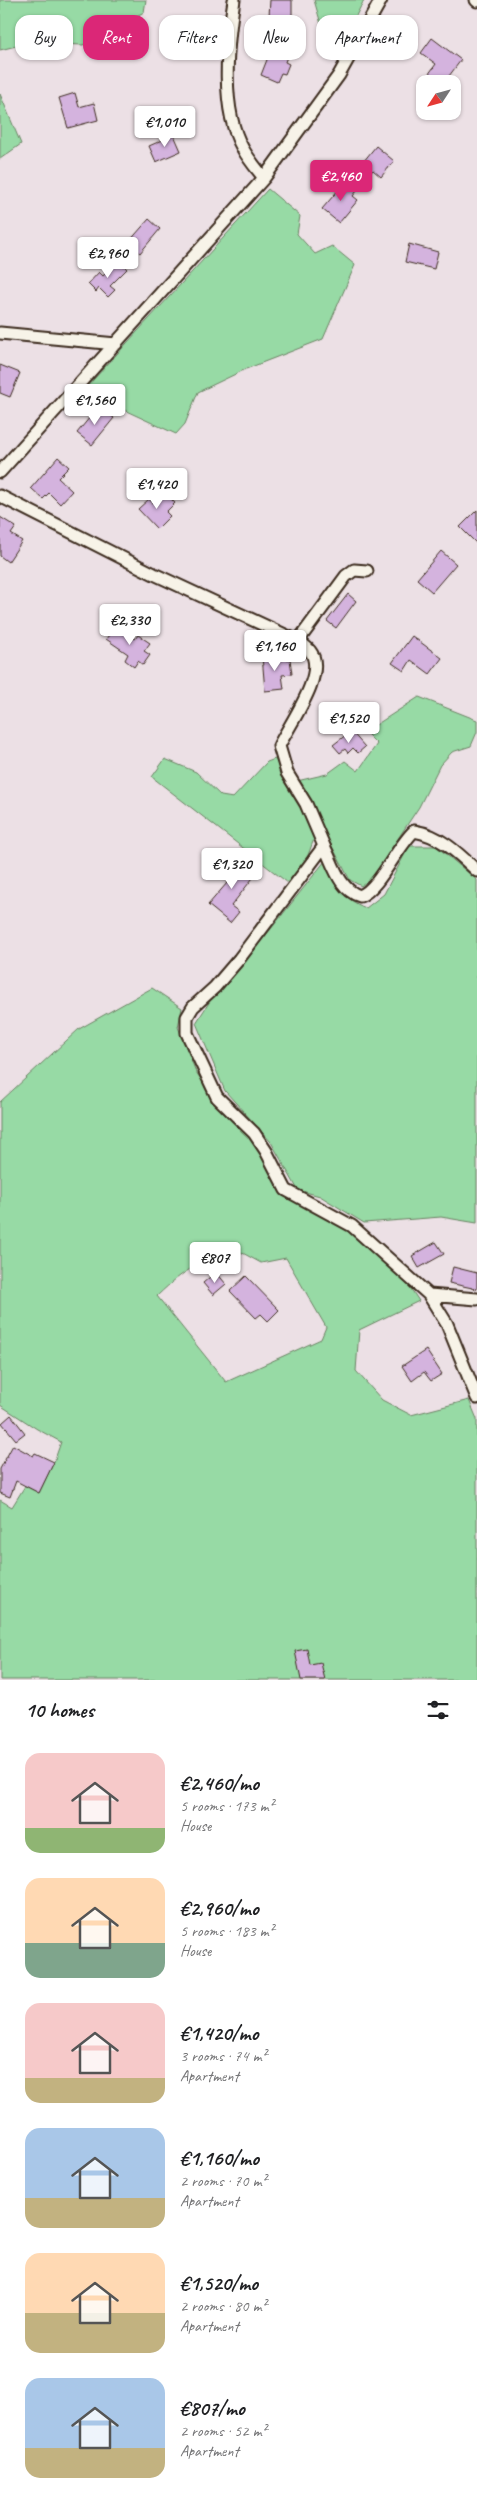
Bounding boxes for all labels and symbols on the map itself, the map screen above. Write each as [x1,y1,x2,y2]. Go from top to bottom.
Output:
north arrow [416,75,461,120]
pin: €1,010 [124,106,206,148]
pin: €2,460 [300,160,382,202]
pin: €2,960 [67,236,149,279]
pin: €1,560 [54,384,136,426]
pin: €1,420 [116,468,198,510]
pin: €2,330 [89,604,171,646]
pin: €1,160 [234,630,316,672]
pin: €1,520 [308,702,390,744]
pin: €1,320 [191,848,273,890]
pin: €807 [185,1242,245,1284]

